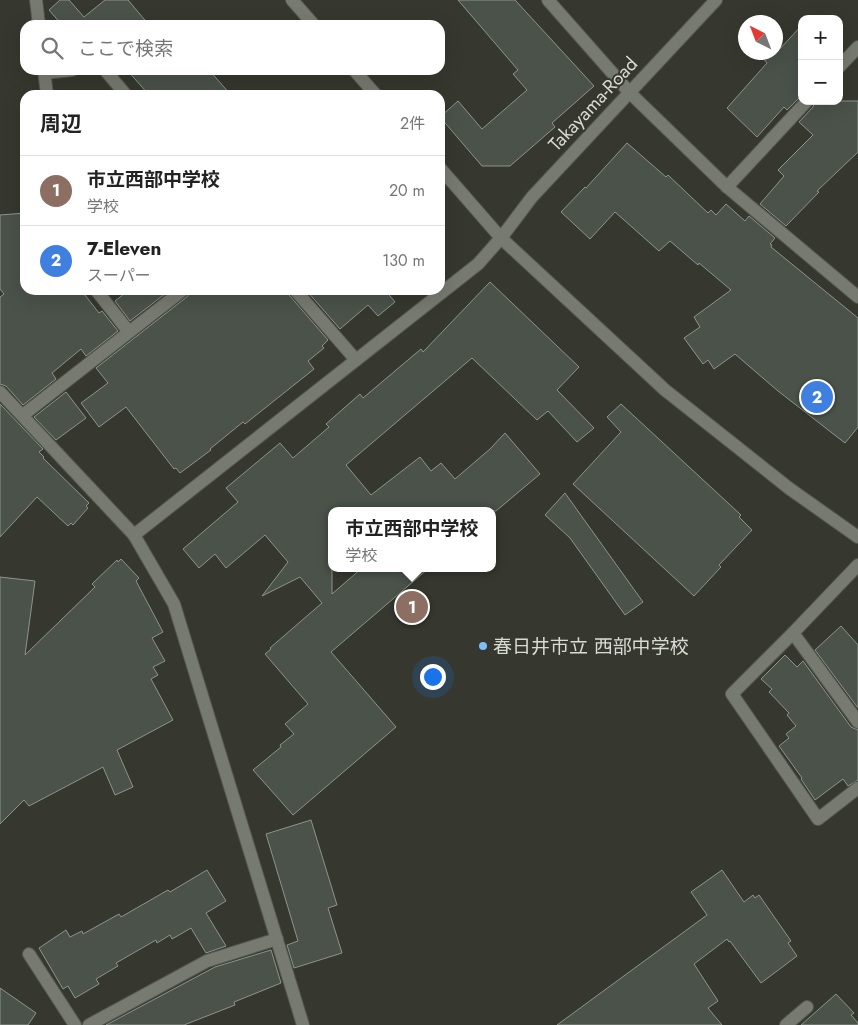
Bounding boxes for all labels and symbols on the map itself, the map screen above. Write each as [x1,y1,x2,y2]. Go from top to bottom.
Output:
north arrow [738,15,783,60]
street label: Takayama-Road [542,51,644,157]
pin: 2 [801,378,833,416]
pin: 1 [396,588,428,626]
place label: 春日井市立 西部中学校 [493,633,689,660]
marker: 春日井市立 西部中学校 [477,640,489,652]
your location [420,664,446,690]

